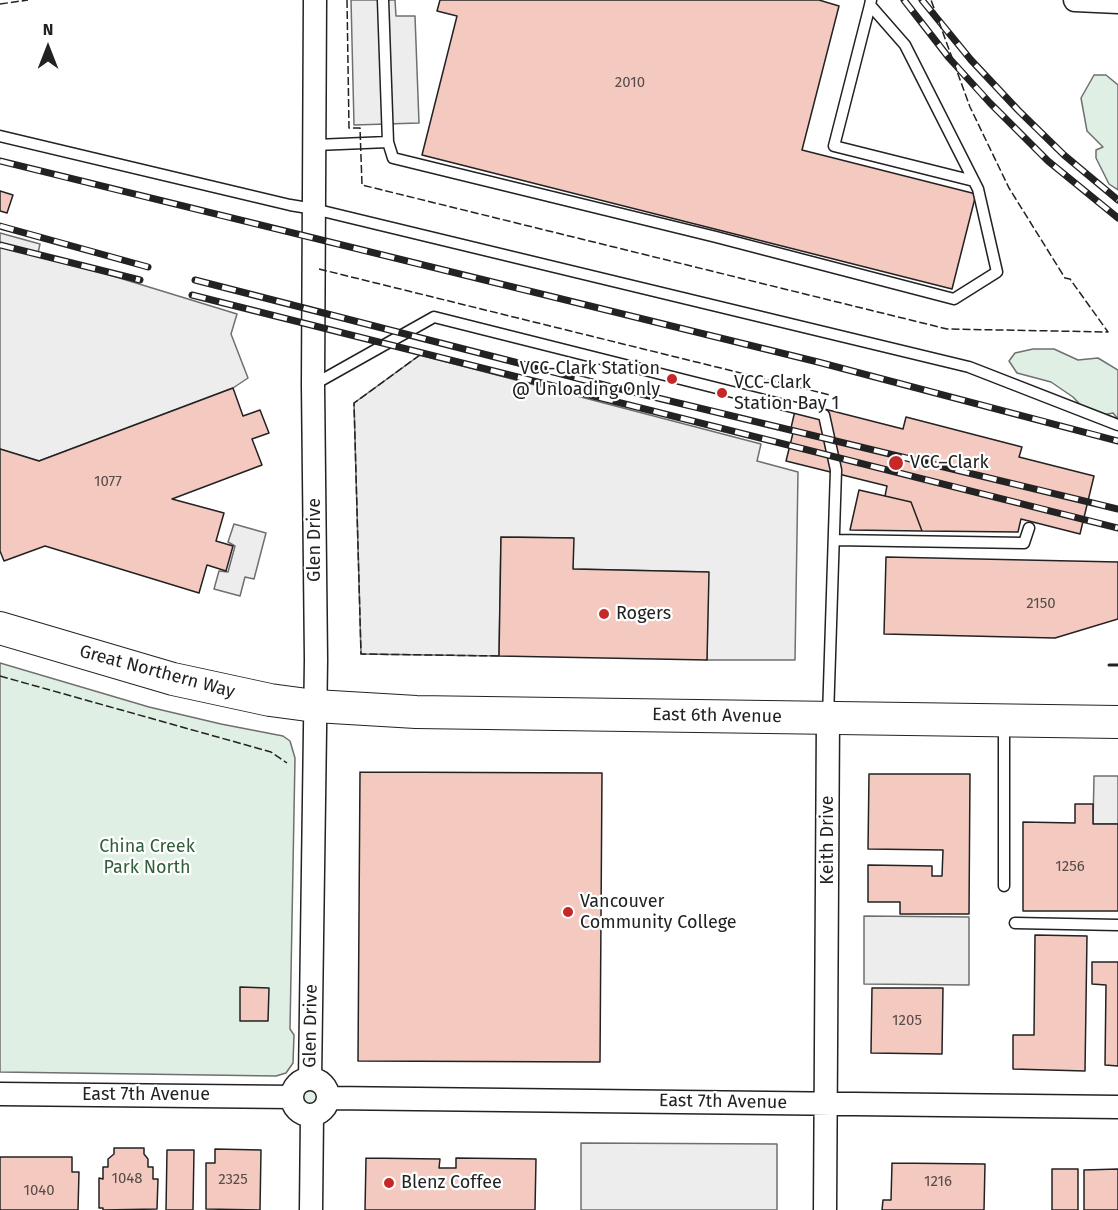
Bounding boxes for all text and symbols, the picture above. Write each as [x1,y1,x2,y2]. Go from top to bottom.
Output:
north arrow [18,18,78,78]
text: N [43,20,53,39]
house number: 2010 [615,74,645,92]
place label: VCC-Clark Station @ Unloading Only [512,358,660,400]
marker: VCC-Clark Station @ Unloading Only [665,372,679,386]
place label: VCC-Clark Station Bay 1 [734,372,839,415]
marker: VCC-Clark Station Bay 1 [715,386,729,400]
place label: VCC–Clark [910,452,989,474]
marker: VCC–Clark [887,454,905,472]
house number: 1077 [94,473,122,491]
street label: Glen Drive [304,498,326,582]
house number: 2150 [1026,595,1056,613]
place label: Rogers [616,603,671,625]
marker: Rogers [597,607,611,621]
street label: Great Northern Way [77,641,237,703]
street label: East 6th Avenue [652,704,782,728]
street label: Keith Drive [817,795,839,885]
park label: China Creek Park North [99,836,195,878]
house number: 1256 [1055,858,1085,876]
place label: Vancouver Community College [580,891,737,934]
marker: Vancouver Community College [561,905,575,919]
street label: Glen Drive [299,984,323,1068]
house number: 1205 [892,1012,922,1030]
street label: East 7th Avenue [82,1084,210,1106]
street label: East 7th Avenue [659,1090,787,1114]
house number: 1048 [111,1170,143,1188]
house number: 2325 [218,1171,248,1189]
place label: Blenz Coffee [401,1172,502,1194]
house number: 1216 [924,1173,952,1191]
marker: Blenz Coffee [382,1176,396,1190]
house number: 1040 [23,1182,55,1200]

